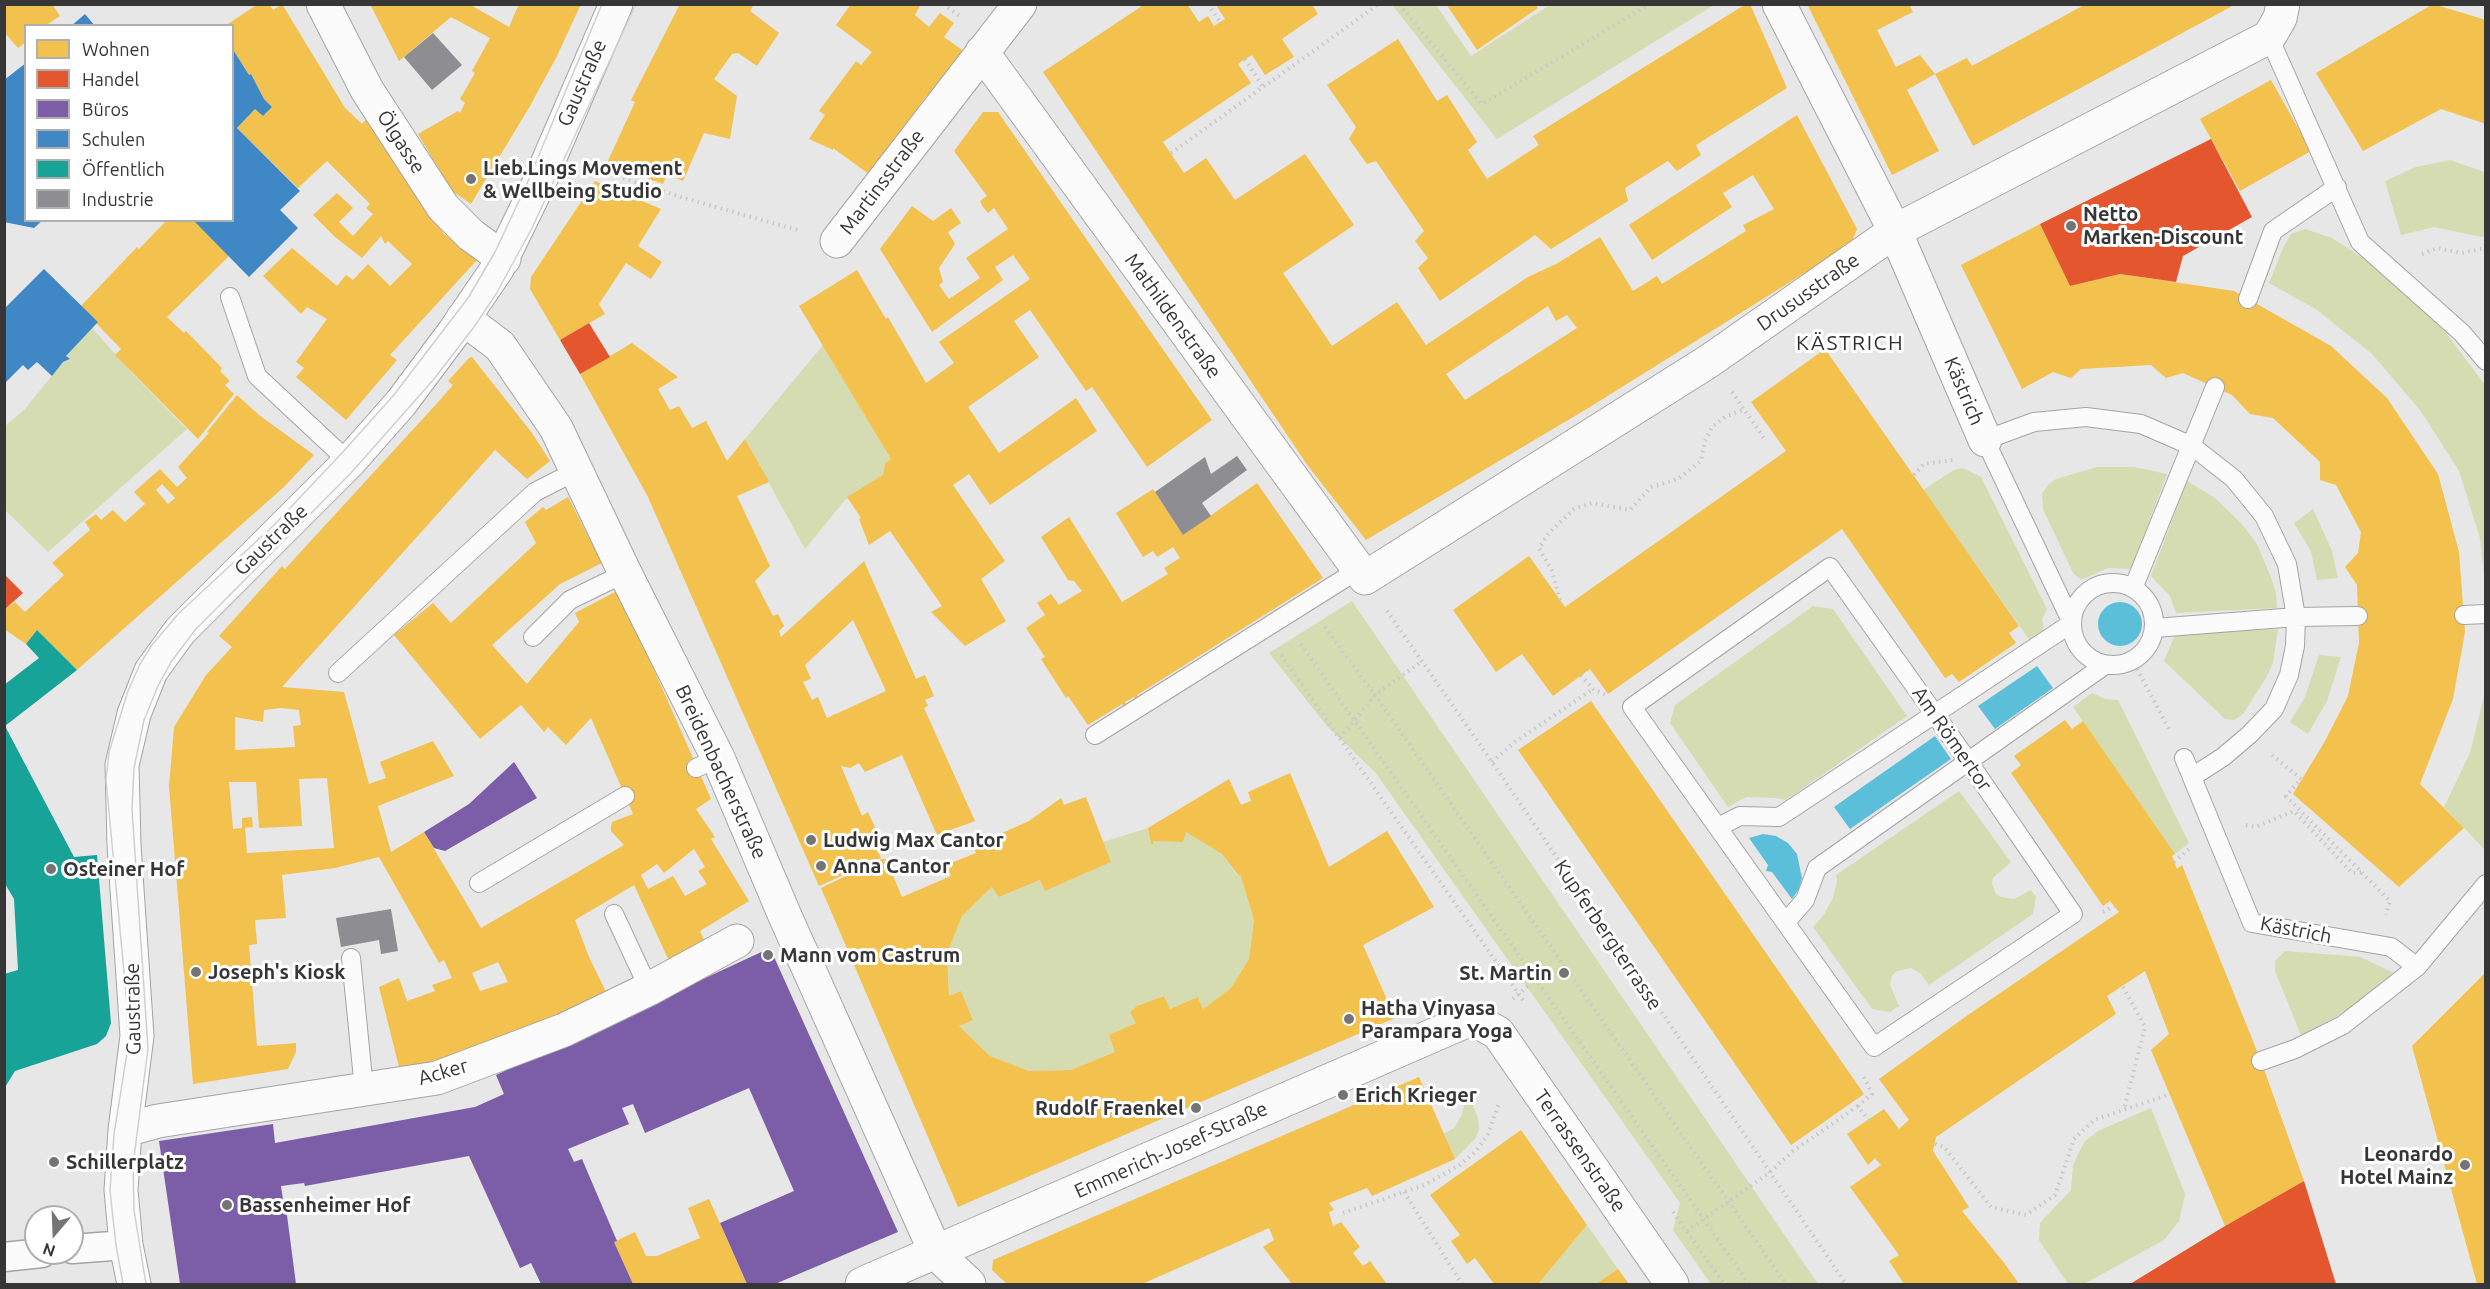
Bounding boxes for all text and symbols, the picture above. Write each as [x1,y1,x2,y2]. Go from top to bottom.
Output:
legend [24,24,234,222]
street label: Gaustraße [552,36,612,130]
text: Wohnen [82,39,150,59]
text: Handel [82,69,139,89]
text: Büros [82,99,129,119]
street label: Ölgasse [372,106,430,178]
street label: Martinsstraße [835,125,929,239]
text: Schulen [82,129,145,149]
place label: Lieb.Lings Movement & Wellbeing Studio [483,156,682,203]
text: Öffentlich [82,159,165,179]
marker: Lieb.Lings Movement & Wellbeing Studio [464,172,478,186]
text: Industrie [82,189,154,209]
place label: Netto Marken-Discount [2083,202,2243,249]
marker: Netto Marken-Discount [2064,219,2078,233]
street label: Drususstraße [1752,248,1864,336]
street label: Mathildenstraße [1120,249,1226,383]
district label: KÄSTRICH [1796,330,1904,356]
street label: Kästrich [1939,353,1989,429]
street label: Gaustraße [229,499,313,581]
street label: Breidenbacherstraße [670,681,772,863]
street label: Am Römertor [1907,682,1997,796]
place label: Ludwig Max Cantor [823,828,1004,852]
marker: Ludwig Max Cantor [804,833,818,847]
place label: Anna Cantor [833,854,950,878]
street label: Kupferbergterrasse [1549,855,1667,1015]
place label: Osteiner Hof [63,857,185,881]
marker: Anna Cantor [814,859,828,873]
marker: Osteiner Hof [44,862,58,876]
street label: Kästrich [2258,911,2334,949]
place label: Mann vom Castrum [780,943,960,967]
marker: Mann vom Castrum [761,948,775,962]
place label: Joseph's Kiosk [208,960,346,984]
place label: St. Martin [1459,961,1552,985]
street label: Gaustraße [120,963,146,1055]
marker: Joseph's Kiosk [189,965,203,979]
marker: St. Martin [1557,966,1571,980]
place label: Hatha Vinyasa Parampara Yoga [1361,996,1513,1043]
marker: Hatha Vinyasa Parampara Yoga [1342,1012,1356,1026]
street label: Acker [415,1053,471,1091]
place label: Erich Krieger [1355,1083,1477,1107]
street label: Terrassenstraße [1529,1085,1631,1217]
marker: Erich Krieger [1336,1088,1350,1102]
place label: Rudolf Fraenkel [1035,1096,1184,1120]
street label: Emmerich-Josef-Straße [1071,1097,1271,1203]
marker: Rudolf Fraenkel [1189,1101,1203,1115]
place label: Leonardo Hotel Mainz [2340,1142,2453,1189]
place label: Schillerplatz [66,1150,184,1174]
marker: Schillerplatz [47,1155,61,1169]
marker: Leonardo Hotel Mainz [2458,1158,2472,1172]
place label: Bassenheimer Hof [239,1193,410,1217]
marker: Bassenheimer Hof [220,1198,234,1212]
north arrow [24,1205,84,1265]
text: N [40,1240,57,1261]

